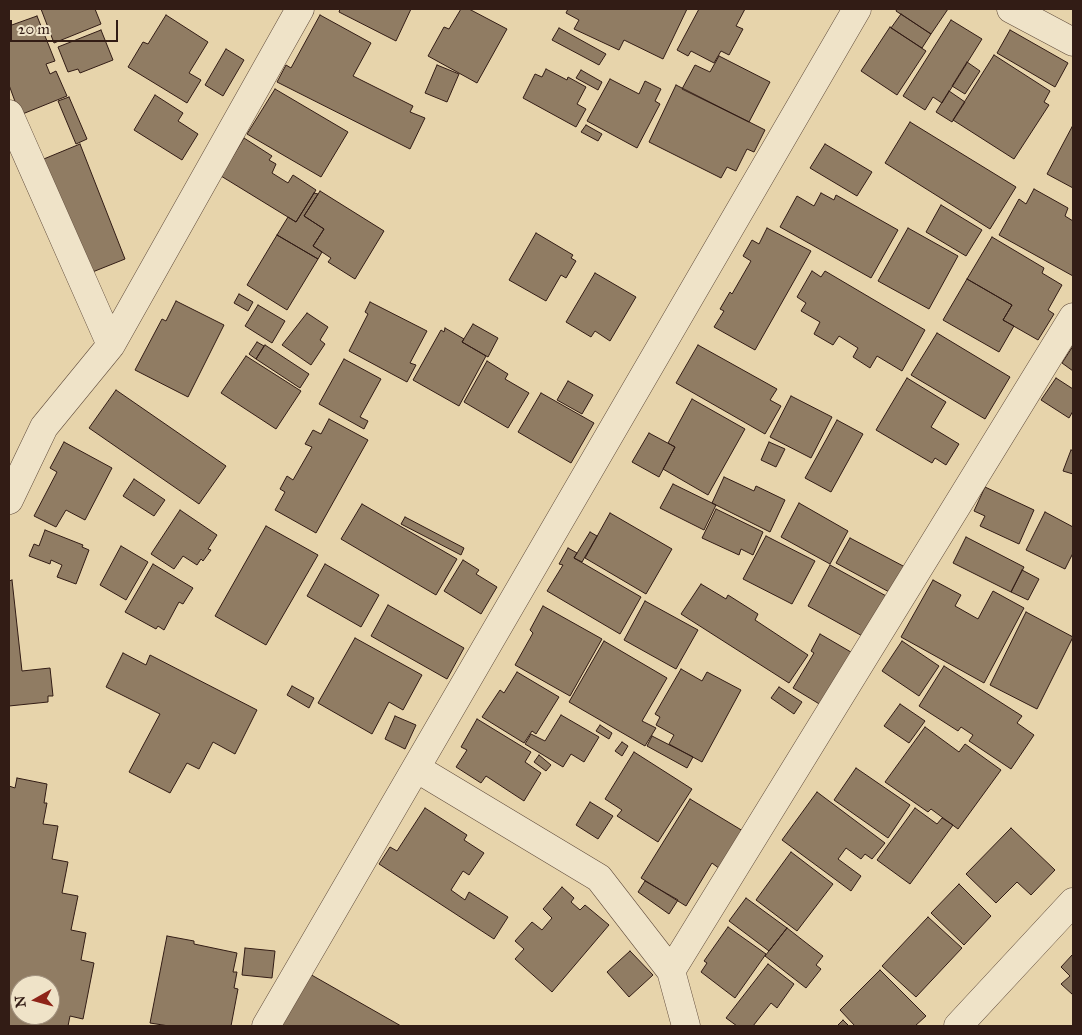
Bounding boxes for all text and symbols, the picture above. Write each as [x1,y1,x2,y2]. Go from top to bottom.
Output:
scale bar [12,10,120,42]
text: 20 m [18,20,50,38]
north arrow [10,975,60,1025]
text: N [11,995,30,1009]

